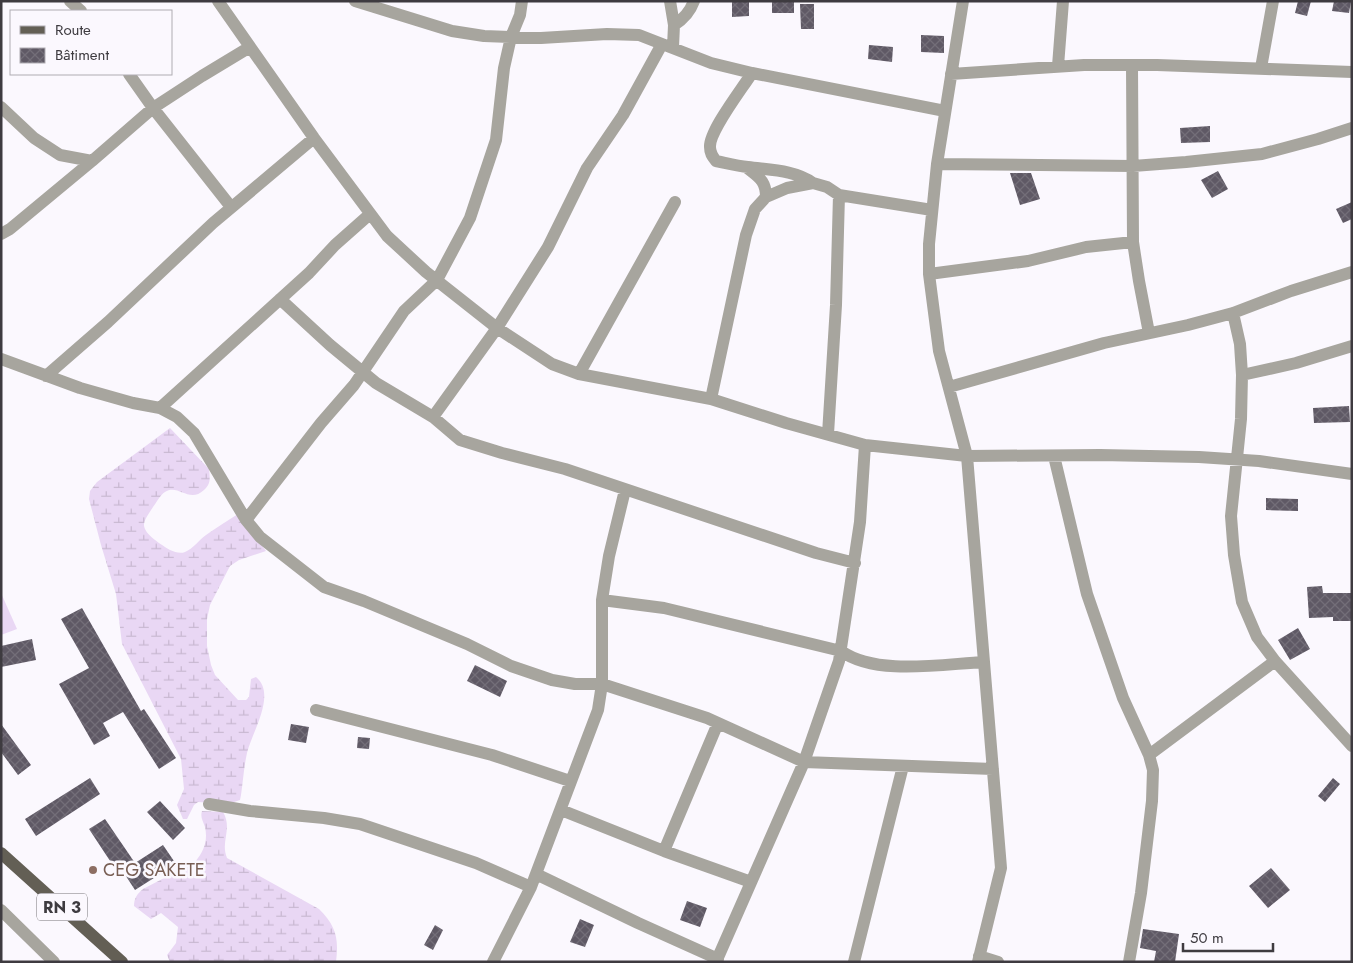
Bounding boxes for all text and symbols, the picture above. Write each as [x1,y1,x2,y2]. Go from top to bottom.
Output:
legend [10,10,172,75]
text: Route [55,19,91,41]
text: Bâtiment [55,44,109,66]
place label: CEG SAKETE [103,857,205,883]
marker: CEG SAKETE [87,864,99,876]
road number: RN 3 [37,894,87,920]
scale bar [1183,920,1273,952]
text: 50 m [1190,927,1224,949]

